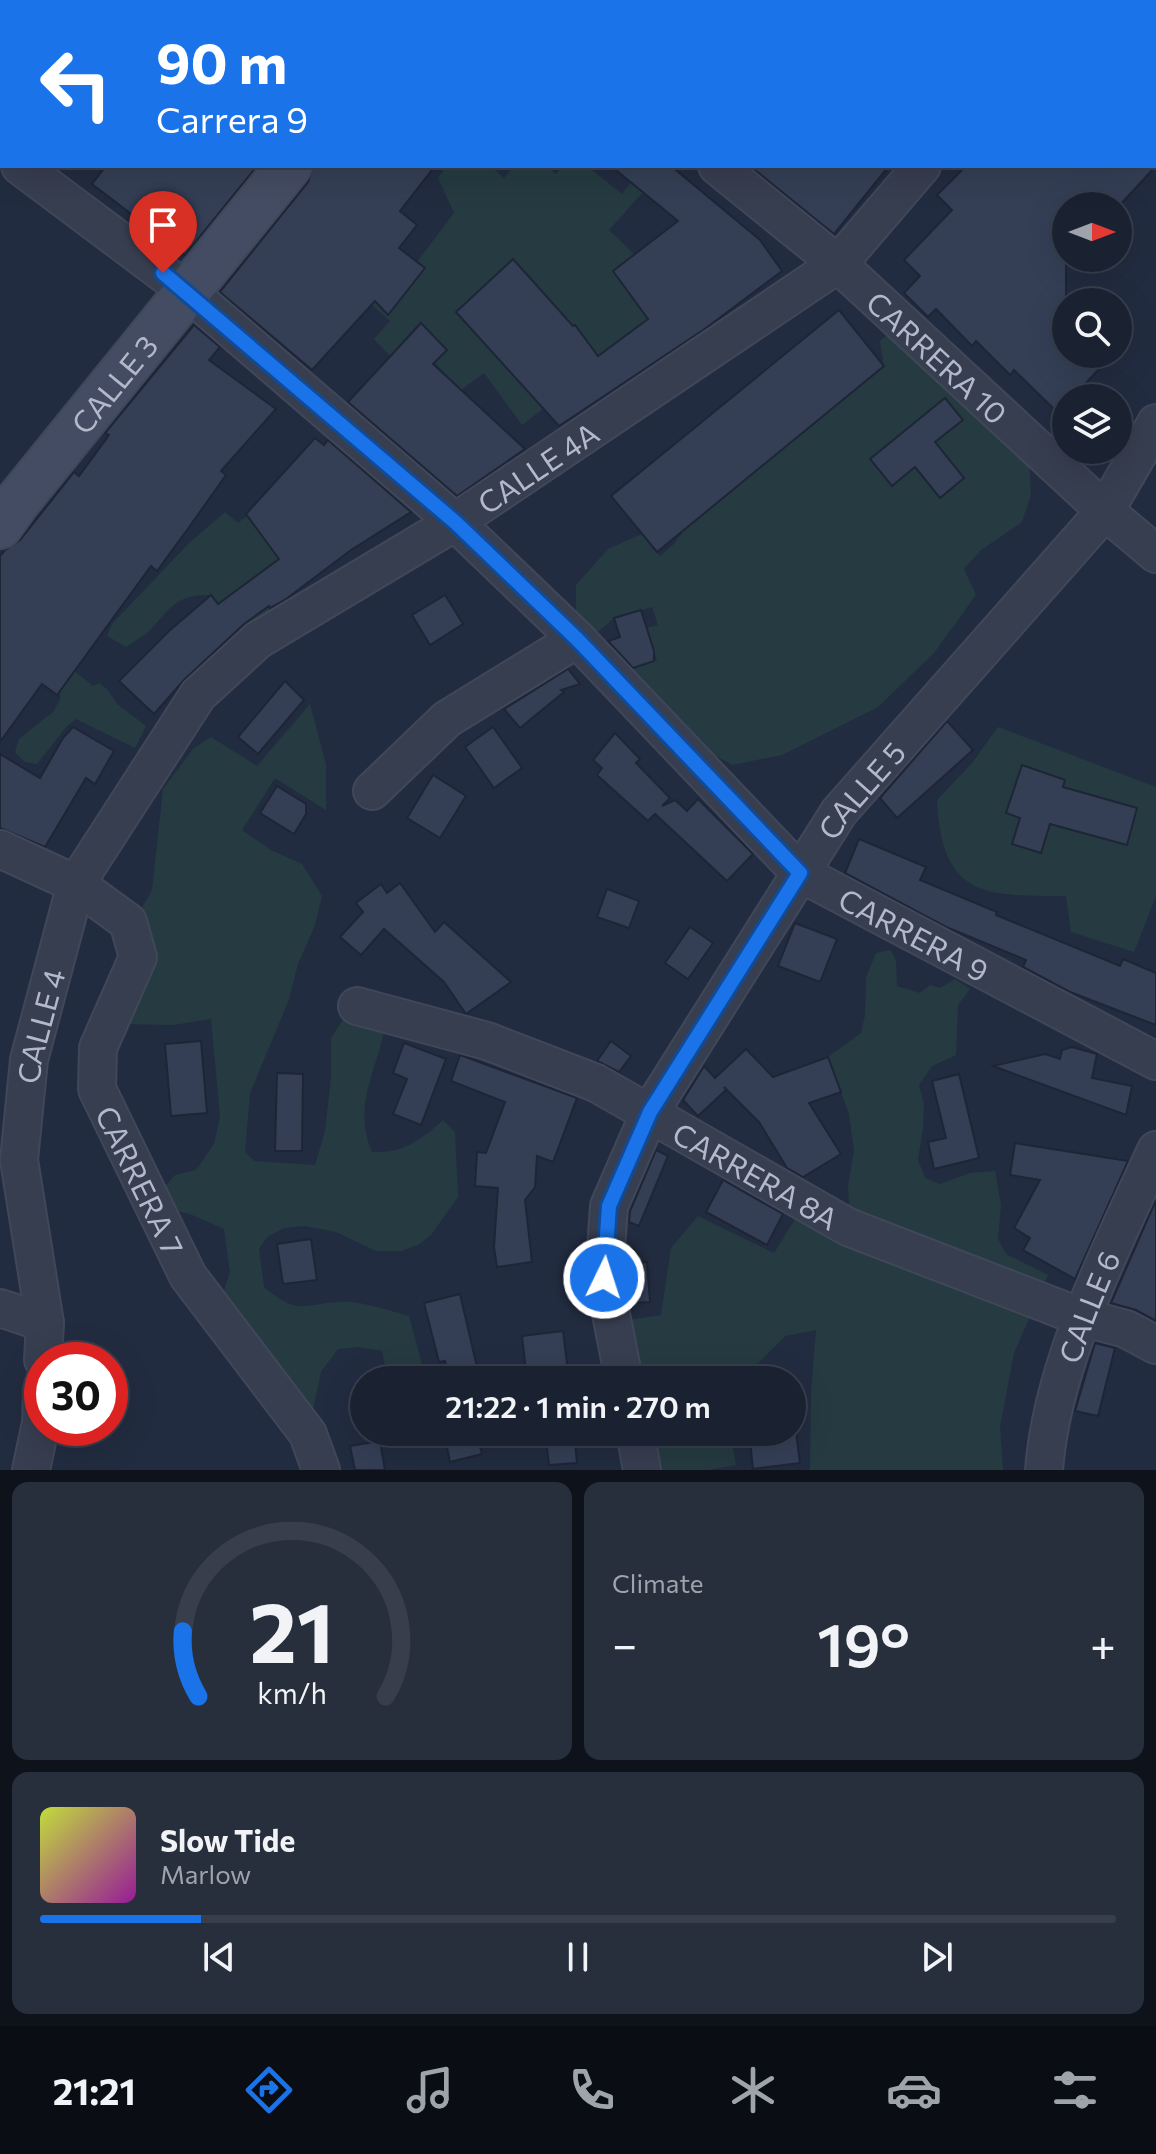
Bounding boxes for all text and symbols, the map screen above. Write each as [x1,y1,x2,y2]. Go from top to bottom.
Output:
text: 90 m [156,27,287,96]
icon: left [24,32,128,136]
text: Carrera 9 [156,96,308,140]
pin [129,191,197,273]
north arrow [1052,192,1132,272]
map controls [1052,192,1132,464]
icon: arrive [141,203,185,247]
street label: CARRERA 10 [860,282,1016,431]
button: search [1052,288,1132,368]
street label: CALLE 3 [62,327,164,440]
button: layers [1052,384,1132,464]
street label: CALLE 4A [470,413,605,520]
street label: CALLE 5 [809,733,912,845]
street label: CARRERA 9 [833,879,996,988]
street label: CALLE 4 [8,964,71,1085]
street label: CARRERA 7 [89,1099,193,1261]
street label: CARRERA 8A [667,1113,845,1236]
position arrow [562,1236,646,1320]
street label: CALLE 6 [1049,1245,1126,1367]
speed limit sign: 30 [24,1342,128,1446]
text: 21:22 · 1 min · 270 m [445,1387,711,1424]
text: Climate [612,1567,704,1598]
text: 21 [250,1578,334,1680]
text: 19° [817,1606,910,1679]
text: − [612,1616,637,1670]
text: + [1090,1616,1116,1670]
text: km/h [257,1675,327,1710]
text: Slow Tide [160,1821,295,1858]
text: Marlow [160,1858,251,1889]
icon: previous [197,1935,241,1979]
icon: pause [556,1935,600,1979]
icon: next [915,1935,959,1979]
icon: directions [241,2062,297,2118]
icon: music [402,2062,458,2118]
icon: phone [564,2062,620,2118]
icon: climate [725,2062,781,2118]
icon: car [886,2062,942,2118]
icon: filters [1047,2062,1103,2118]
text: 21:21 [53,2068,136,2112]

